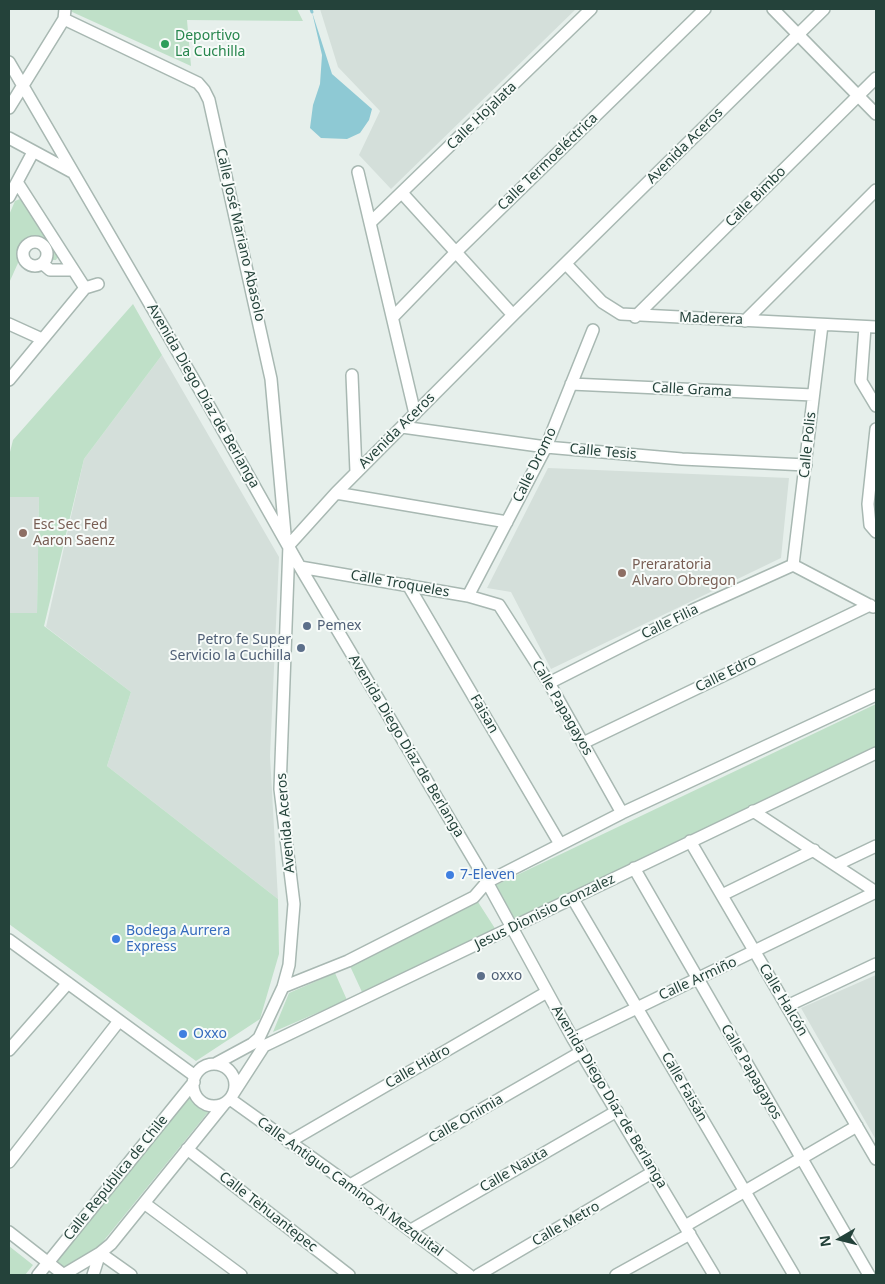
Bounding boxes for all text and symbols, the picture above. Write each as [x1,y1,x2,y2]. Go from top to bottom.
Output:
place label: Deportivo La Cuchilla [175,28,245,60]
marker: Deportivo La Cuchilla [159,38,171,50]
street label: Calle Hojalata [444,79,520,153]
street label: Avenida Aceros [644,105,726,187]
street label: Calle Termoeléctrica [494,110,602,214]
street label: Calle José Mariano Abasolo [212,147,268,323]
street label: Calle Bimbo [722,163,790,231]
street label: Avenida Diego Díaz de Berlanga [143,301,263,491]
street label: Maderera [679,309,743,329]
street label: Calle Grama [652,380,732,400]
street label: Avenida Aceros [356,390,438,472]
street label: Calle Polis [796,411,820,479]
street label: Calle Dromo [510,425,560,505]
street label: Calle Tesis [569,441,637,463]
place label: Esc Sec Fed Aaron Saenz [33,517,115,550]
marker: Esc Sec Fed Aaron Saenz [17,527,29,539]
place label: Preraratoria Alvaro Obregon [632,557,736,590]
street label: Calle Troqueles [349,567,451,601]
marker: Preraratoria Alvaro Obregon [616,567,628,579]
street label: Calle Filia [639,601,701,643]
place label: Pemex [317,618,361,634]
marker: Pemex [301,620,313,632]
place label: Petro fe Super Servicio la Cuchilla [170,632,291,664]
marker: Petro fe Super Servicio la Cuchilla [295,642,307,654]
street label: Avenida Diego Díaz de Berlanga [345,652,467,840]
street label: Calle Edro [693,652,759,696]
street label: Calle Papagayos [528,657,596,759]
street label: Faisan [466,692,502,736]
street label: Avenida Aceros [273,772,299,874]
place label: 7-Eleven [460,867,515,883]
marker: 7-Eleven [444,869,456,881]
street label: Jesus Dionisio Gonzalez [472,871,618,953]
place label: Bodega Aurrera Express [126,923,230,956]
marker: Bodega Aurrera Express [110,933,122,945]
street label: Calle Armiño [656,954,740,1004]
street label: Calle Halcón [755,961,811,1039]
place label: oxxo [491,968,522,984]
marker: oxxo [475,970,487,982]
street label: Avenida Diego Díaz de Berlanga [548,1003,670,1191]
street label: Calle Papagayos [717,1021,785,1123]
place label: Oxxo [193,1026,227,1042]
marker: Oxxo [177,1028,189,1040]
street label: Calle Hidro [383,1042,453,1092]
street label: Calle Faisán [657,1049,711,1125]
street label: Calle Onimia [426,1091,506,1147]
street label: Calle República de Chile [60,1112,172,1244]
street label: Calle Antiguo Camino Al Mezquital [254,1114,446,1260]
street label: Calle Nauta [477,1144,551,1196]
street label: Calle Tehuantepec [215,1168,321,1256]
street label: Calle Metro [529,1198,603,1250]
north arrow [815,1214,865,1264]
text: N [814,1234,835,1248]

